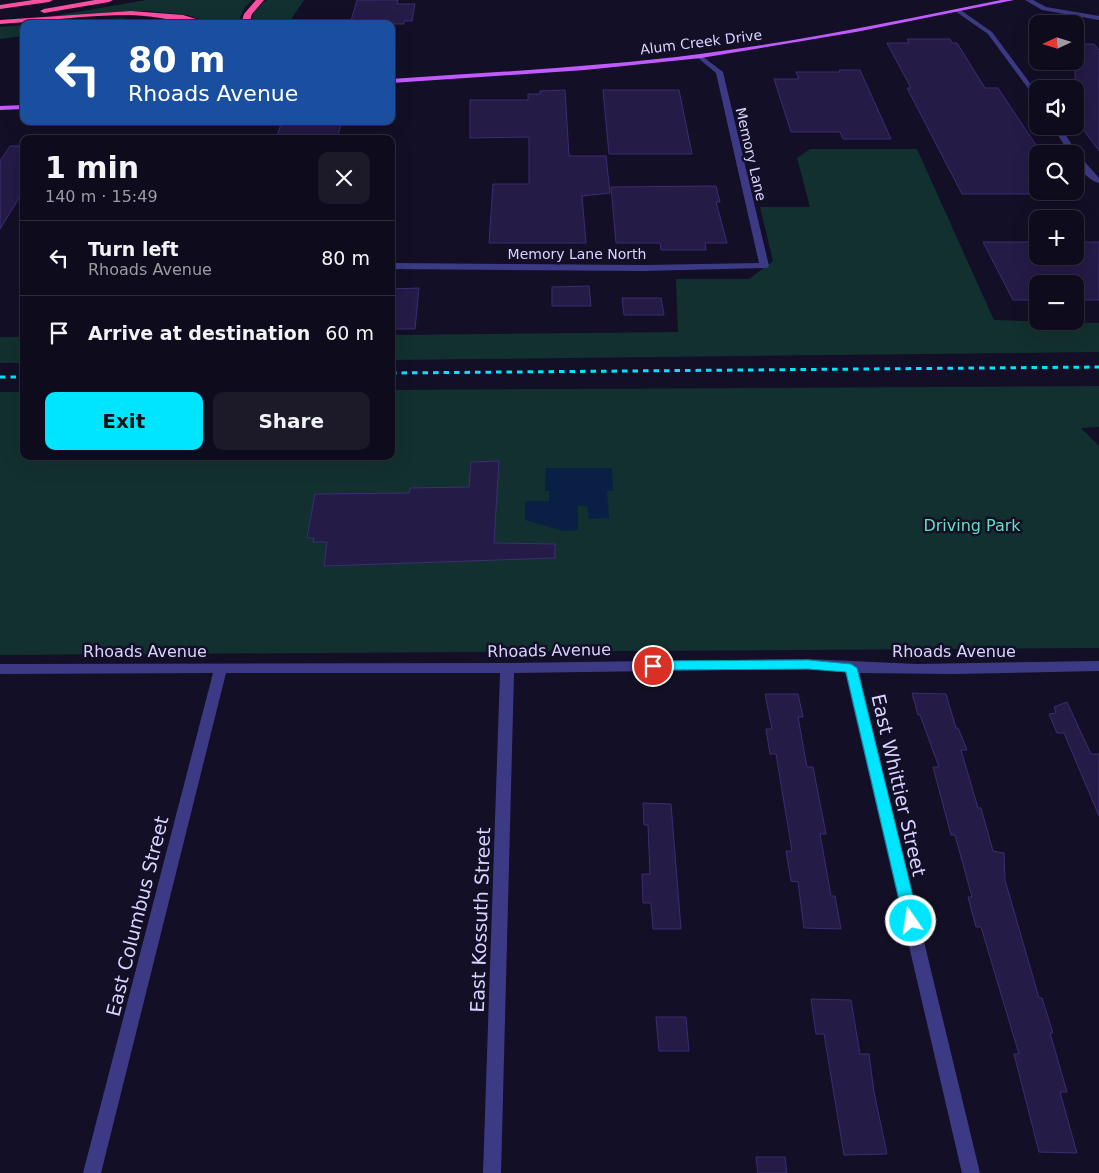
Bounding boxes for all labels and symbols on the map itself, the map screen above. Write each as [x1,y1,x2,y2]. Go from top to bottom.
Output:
north arrow [1029,15,1084,70]
street label: Alum Creek Drive [639,27,763,57]
street label: Memory Lane [732,106,770,202]
street label: Memory Lane North [508,246,646,262]
park label: Driving Park [923,516,1021,535]
street label: Rhoads Avenue [487,640,611,661]
street label: Rhoads Avenue [83,642,207,661]
street label: Rhoads Avenue [892,642,1016,661]
pin [632,645,674,687]
street label: East Whittier Street [867,692,931,878]
street label: East Columbus Street [101,814,173,1018]
street label: East Kossuth Street [466,827,494,1013]
position arrow [884,894,936,946]

